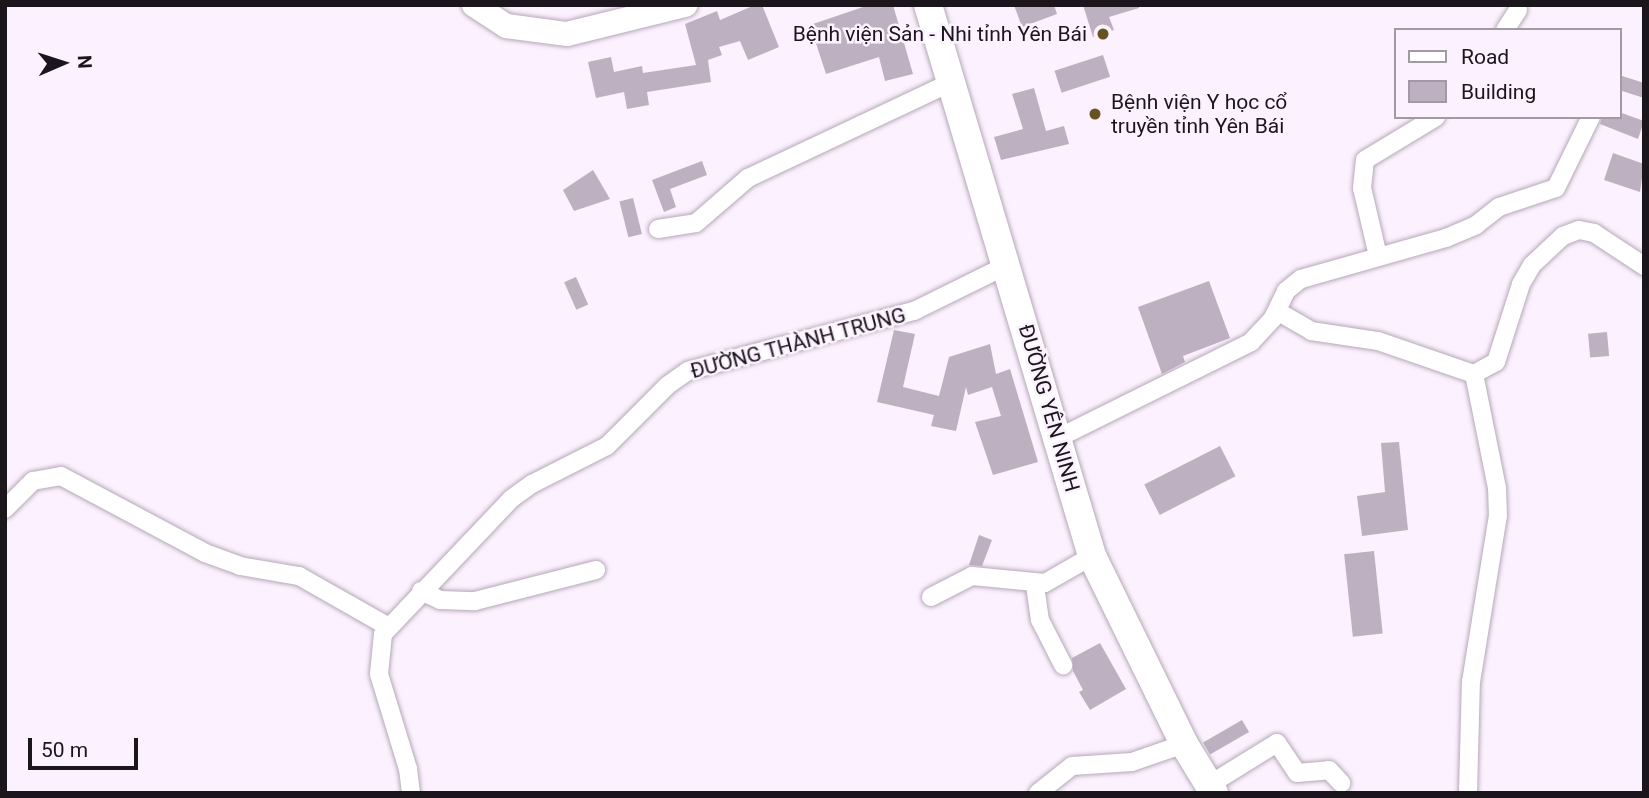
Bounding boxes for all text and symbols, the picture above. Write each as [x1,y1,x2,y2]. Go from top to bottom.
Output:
place label: Bệnh viện Sản - Nhi tỉnh Yên Bái [793,21,1087,47]
marker: Bệnh viện Sản - Nhi tỉnh Yên Bái [1093,24,1113,44]
north arrow [28,28,98,98]
legend [1394,28,1621,119]
text: Road [1461,45,1509,69]
text: N [73,55,96,69]
text: Building [1461,80,1536,104]
place label: Bệnh viện Y học cổ truyền tỉnh Yên Bái [1111,89,1287,139]
marker: Bệnh viện Y học cổ truyền tỉnh Yên Bái [1085,104,1105,124]
street label: ĐƯỜNG THÀNH TRUNG [687,302,909,384]
street label: ĐƯỜNG YÊN NINH [1013,321,1085,495]
scale bar [32,724,142,768]
text: 50 m [41,738,88,762]

